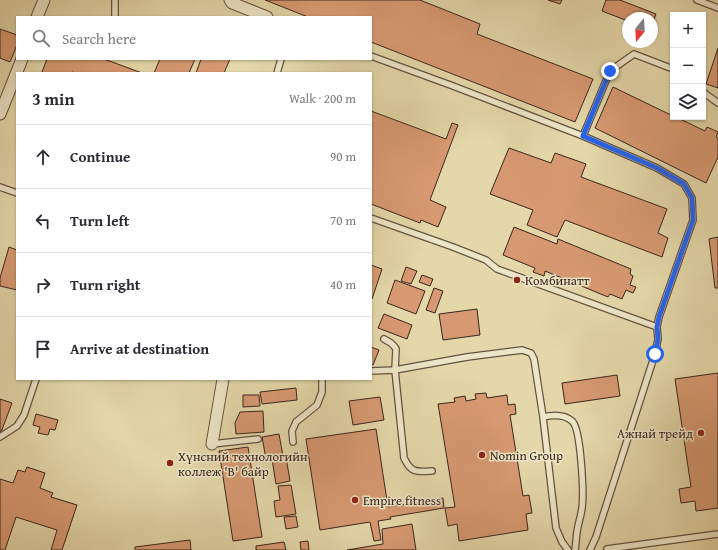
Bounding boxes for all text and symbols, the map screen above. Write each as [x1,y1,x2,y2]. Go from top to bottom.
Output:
north arrow [622,12,658,48]
map controls [670,12,706,120]
button: + [670,12,706,48]
search box [16,16,372,60]
icon: search [30,27,52,49]
text: Search here [62,28,136,49]
button: − [670,48,706,84]
route end [601,62,619,80]
button: layers [670,84,706,120]
text: 3 min [32,86,74,111]
text: Walk · 200 m [289,89,356,108]
icon: ahead [32,146,54,168]
text: Continue [70,146,131,167]
text: 90 m [330,147,356,166]
icon: left [32,210,54,232]
text: Turn left [70,210,129,231]
text: 70 m [330,211,356,230]
place label: Комбинатт [525,271,590,290]
icon: right [32,274,54,296]
text: Turn right [70,274,141,295]
text: 40 m [330,275,356,294]
marker: Комбинатт [512,275,522,285]
icon: arrive [32,338,54,360]
text: Arrive at destination [70,338,209,359]
route start [646,345,664,363]
place label: Ажнай трейд [617,424,693,443]
marker: Ажнай трейд [696,428,706,438]
place label: Nomin Group [490,446,563,465]
place label: Хүнсний технологийн коллеж 'B' байр [178,447,308,481]
marker: Nomin Group [477,450,487,460]
marker: Хүнсний технологийн коллеж 'B' байр [165,458,175,468]
place label: Empire fitness [363,491,441,510]
marker: Empire fitness [350,495,360,505]

